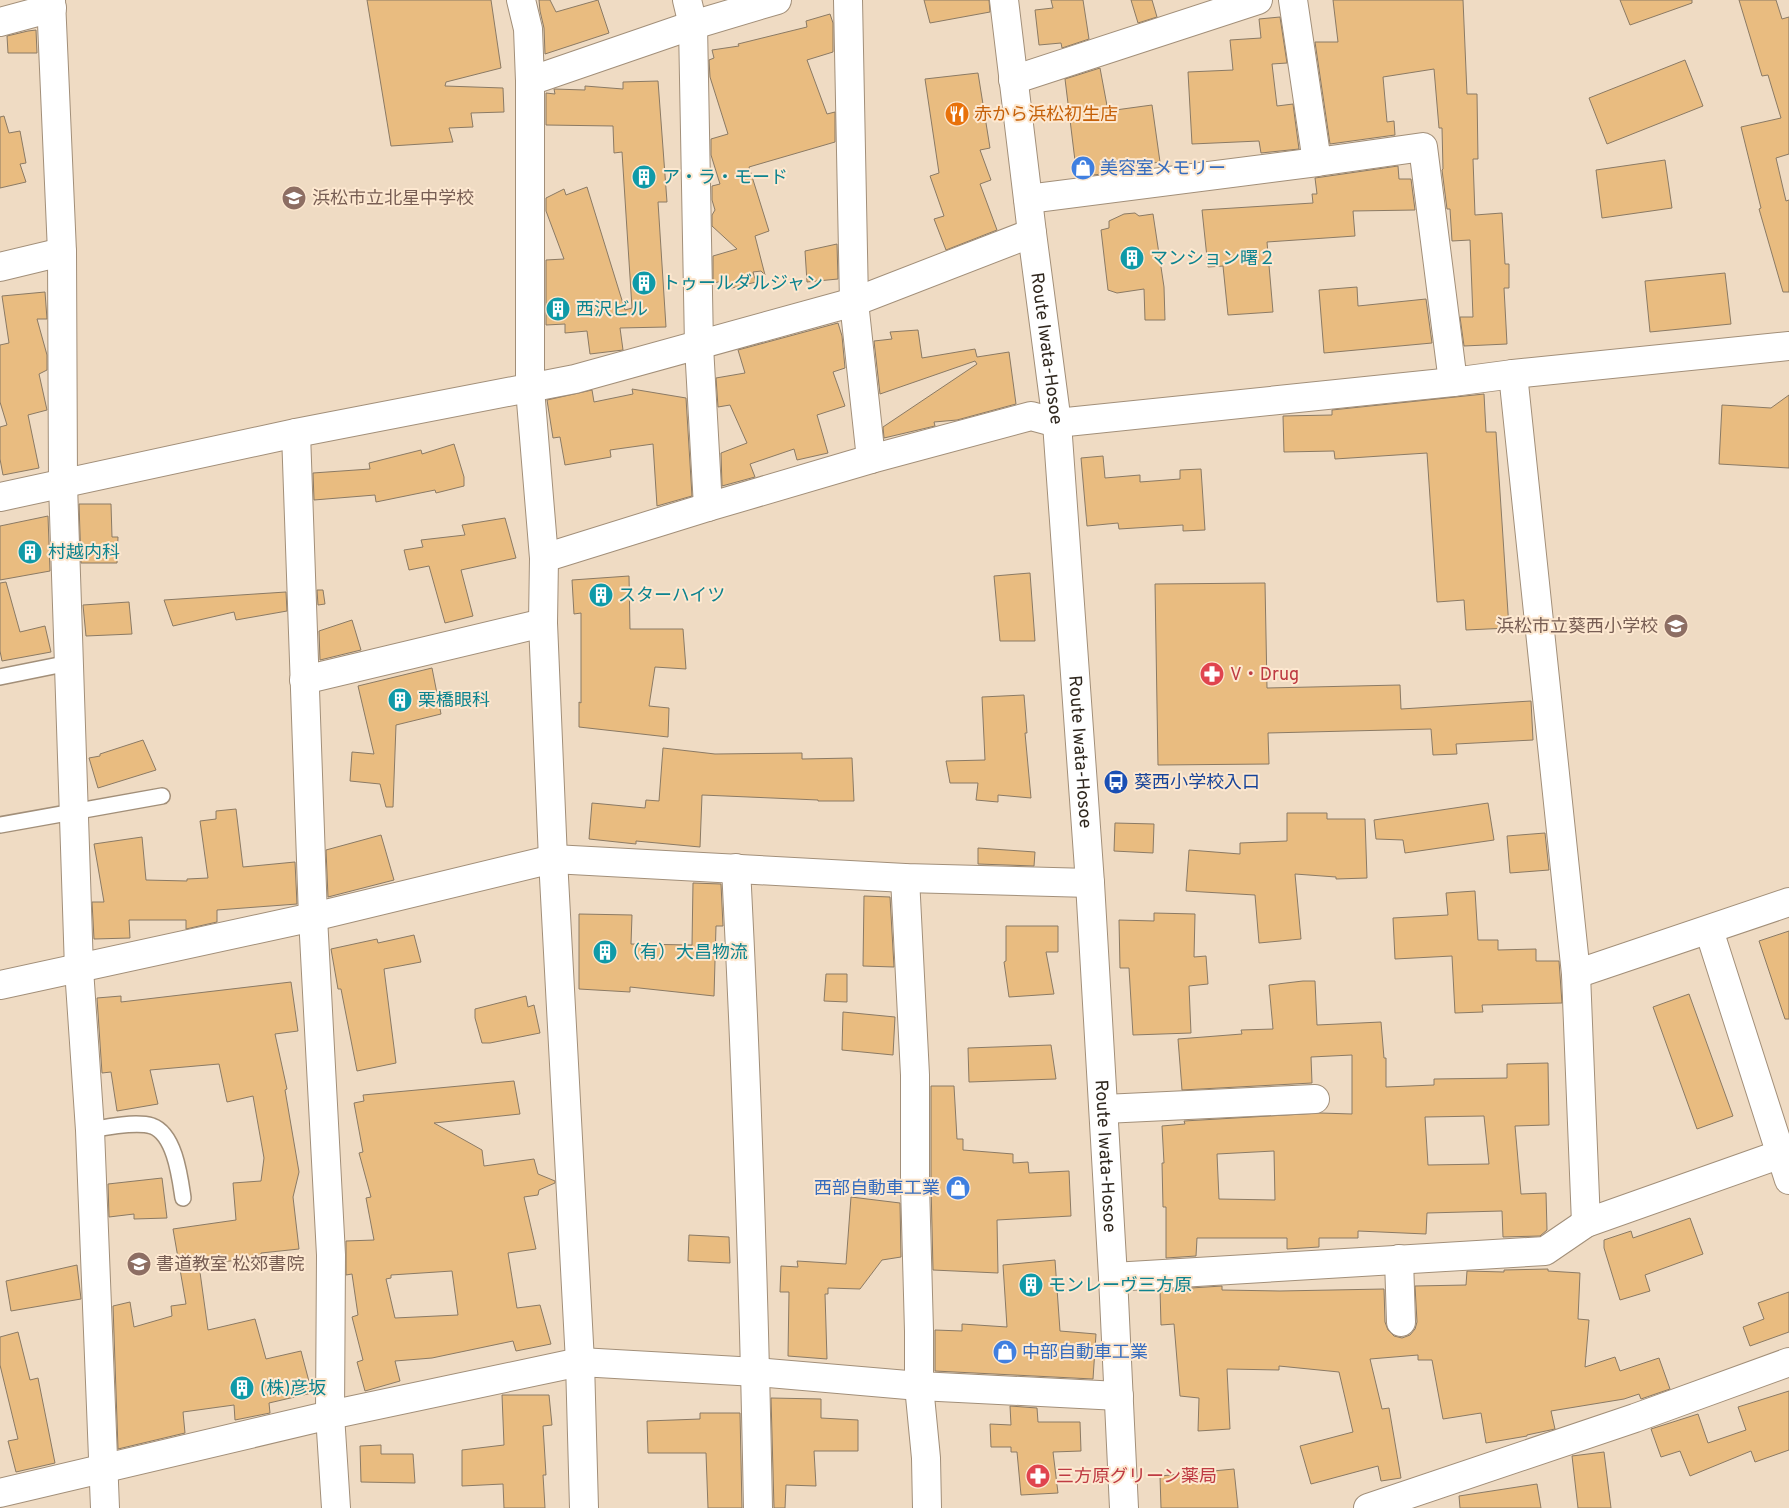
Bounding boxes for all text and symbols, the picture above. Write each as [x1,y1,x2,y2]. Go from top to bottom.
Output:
restaurant icon: 赤から浜松初生店 [944,101,970,127]
place label: 赤から浜松初生店 [974,104,1118,127]
shop icon: 美容室メモリー [1070,155,1096,181]
place label: 美容室メモリー [1100,158,1226,181]
building icon: ア・ラ・モード [631,164,657,190]
place label: ア・ラ・モード [662,167,788,190]
school or university icon: 浜松市立北星中学校 [281,185,307,211]
place label: 浜松市立北星中学校 [312,188,474,211]
building icon: マンション曙２ [1119,245,1145,271]
place label: マンション曙２ [1150,248,1276,271]
building icon: トゥールダルジャン [631,270,657,296]
street label: Route Iwata-Hosoe [1024,271,1067,426]
place label: トゥールダルジャン [662,273,823,296]
building icon: 西沢ビル [545,296,571,322]
place label: 西沢ビル [576,299,648,322]
building icon: 村越内科 [17,539,43,565]
place label: 村越内科 [48,542,120,565]
building icon: スターハイツ [588,582,614,608]
place label: スターハイツ [618,585,725,608]
school or university icon: 浜松市立葵西小学校 [1663,613,1689,639]
place label: 浜松市立葵西小学校 [1496,616,1658,639]
pharmacy icon: V・Drug [1199,661,1225,687]
place label: V・Drug [1230,664,1299,687]
street label: Route Iwata-Hosoe [1062,675,1096,829]
building icon: 栗橋眼科 [387,687,413,713]
place label: 栗橋眼科 [418,690,490,713]
bus stop icon: 葵西小学校入口 [1103,769,1129,795]
place label: 葵西小学校入口 [1134,772,1260,795]
building icon: （有）大昌物流 [592,939,618,965]
place label: （有）大昌物流 [622,942,748,965]
street label: Route Iwata-Hosoe [1088,1079,1120,1233]
shop icon: 西部自動車工業 [945,1175,971,1201]
place label: 西部自動車工業 [814,1178,940,1201]
school or university icon: 書道教室 松郊書院 [126,1251,152,1277]
place label: 書道教室 松郊書院 [156,1254,304,1277]
building icon: モンレーヴ三方原 [1018,1272,1044,1298]
place label: モンレーヴ三方原 [1048,1275,1192,1298]
shop icon: 中部自動車工業 [992,1339,1018,1365]
place label: 中部自動車工業 [1022,1342,1148,1365]
building icon: (株)彦坂 [229,1375,255,1401]
place label: (株)彦坂 [260,1378,326,1401]
pharmacy icon: 三方原グリーン薬局 [1025,1463,1051,1489]
place label: 三方原グリーン薬局 [1056,1466,1217,1489]

